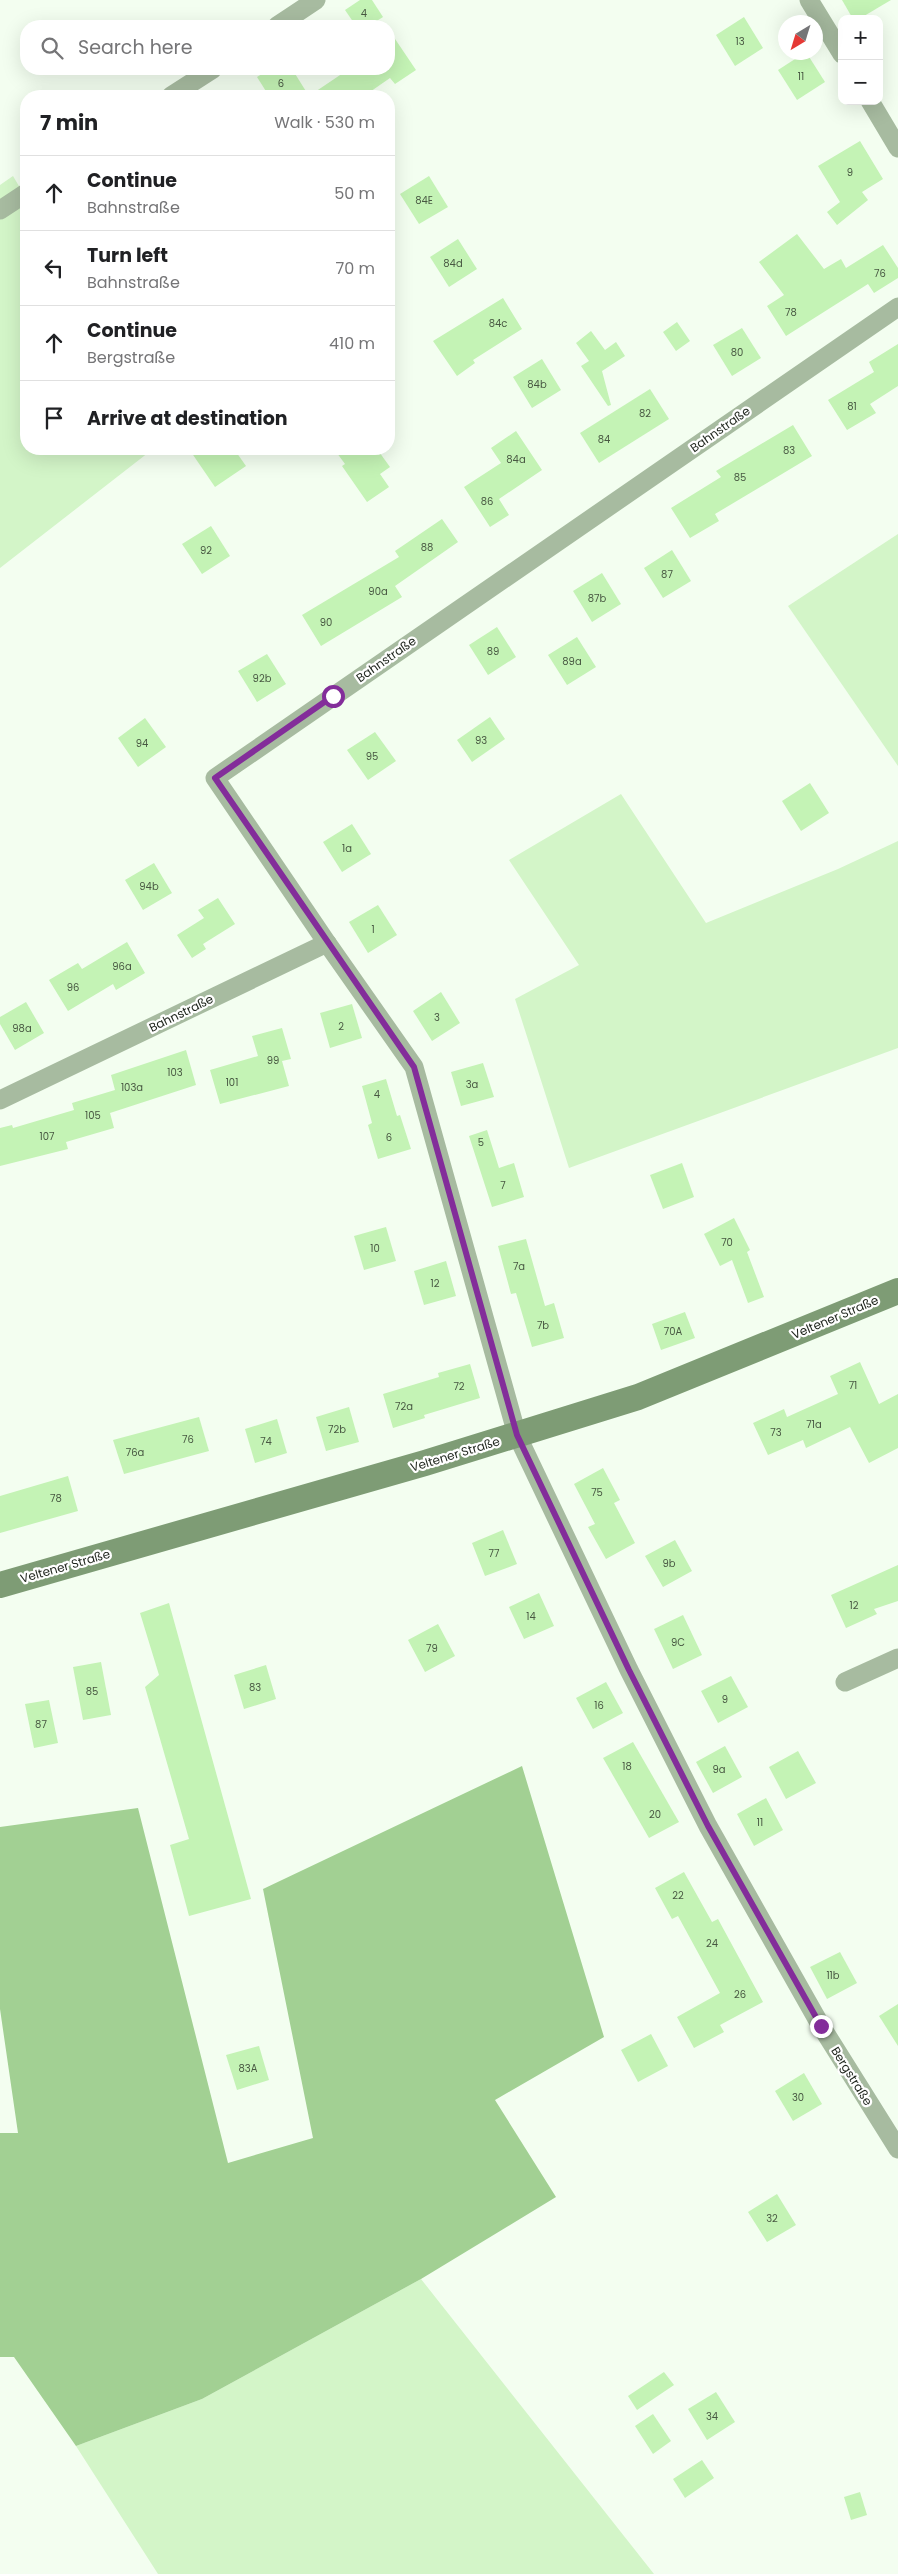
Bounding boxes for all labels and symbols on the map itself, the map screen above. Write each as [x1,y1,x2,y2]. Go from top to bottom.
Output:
house number: 4 [361,6,367,21]
north arrow [778,15,823,60]
house number: 13 [735,34,745,49]
house number: 11 [798,69,804,84]
house number: 6 [278,76,284,91]
house number: 9 [847,165,853,180]
house number: 84E [415,193,433,208]
house number: 84d [443,256,463,271]
house number: 76 [874,266,886,281]
house number: 78 [785,305,797,320]
house number: 84c [489,316,507,331]
house number: 80 [731,345,743,360]
house number: 84b [527,377,547,392]
house number: 81 [847,399,857,414]
street label: Bahnstraße [687,402,753,456]
house number: 82 [639,406,651,421]
house number: 84 [598,432,610,447]
house number: 83 [783,443,795,458]
house number: 84a [506,452,526,467]
house number: 85 [734,470,746,485]
house number: 86 [481,494,493,509]
house number: 88 [421,540,433,555]
house number: 92 [200,543,212,558]
house number: 87 [661,567,673,582]
house number: 90a [368,584,388,599]
house number: 87b [588,591,607,606]
house number: 90 [320,615,332,630]
street label: Bahnstraße [353,632,419,686]
house number: 89 [487,644,499,659]
house number: 89a [562,654,582,669]
house number: 92b [253,671,272,686]
route start [322,685,345,708]
house number: 93 [475,733,487,748]
house number: 94 [136,736,148,751]
house number: 95 [366,749,378,764]
house number: 1a [342,841,352,856]
house number: 94b [139,879,159,894]
house number: 1 [371,922,375,937]
house number: 96a [112,959,132,974]
house number: 96 [67,980,79,995]
street label: Bahnstraße [146,990,216,1036]
house number: 3 [434,1010,440,1025]
house number: 2 [338,1019,344,1034]
house number: 98a [12,1021,32,1036]
house number: 99 [267,1053,279,1068]
house number: 103 [167,1065,183,1080]
house number: 101 [226,1075,238,1090]
house number: 3a [466,1077,478,1092]
house number: 103a [121,1080,143,1095]
house number: 4 [374,1087,380,1102]
house number: 105 [85,1108,101,1123]
house number: 107 [40,1129,55,1144]
house number: 6 [386,1130,392,1145]
house number: 5 [478,1135,484,1150]
house number: 7 [500,1178,506,1193]
house number: 70 [721,1235,733,1250]
house number: 10 [370,1241,380,1256]
house number: 7a [513,1259,525,1274]
house number: 12 [431,1276,440,1291]
street label: Veltener Straße [789,1291,881,1343]
house number: 7b [537,1318,549,1333]
house number: 70A [664,1324,682,1339]
house number: 71 [849,1378,857,1393]
house number: 72 [453,1379,465,1394]
house number: 72a [395,1399,413,1414]
house number: 71a [806,1417,822,1432]
house number: 72b [328,1422,346,1437]
house number: 73 [770,1425,782,1440]
house number: 76 [182,1432,194,1447]
street label: Veltener Straße [408,1432,502,1476]
house number: 74 [260,1434,272,1449]
house number: 76a [126,1445,144,1460]
house number: 75 [591,1485,603,1500]
house number: 78 [50,1491,62,1506]
street label: Veltener Straße [18,1545,112,1587]
house number: 77 [489,1546,500,1561]
house number: 9b [662,1556,676,1571]
house number: 12 [850,1598,859,1613]
house number: 14 [526,1609,536,1624]
house number: 9C [671,1635,685,1650]
house number: 79 [426,1641,438,1656]
house number: 83 [249,1680,261,1695]
house number: 85 [86,1684,98,1699]
house number: 9 [722,1692,728,1707]
house number: 16 [594,1698,604,1713]
house number: 87 [35,1717,47,1732]
house number: 18 [622,1759,632,1774]
house number: 9a [712,1762,726,1777]
house number: 20 [649,1807,661,1822]
house number: 11 [757,1815,763,1830]
house number: 22 [672,1888,684,1903]
house number: 24 [706,1936,718,1951]
house number: 11b [826,1968,840,1983]
house number: 26 [734,1987,746,2002]
route end [810,2015,833,2038]
street label: Bergstraße [827,2043,877,2109]
house number: 83A [239,2061,258,2076]
house number: 30 [792,2090,804,2105]
house number: 32 [766,2211,778,2226]
house number: 34 [706,2409,718,2424]

